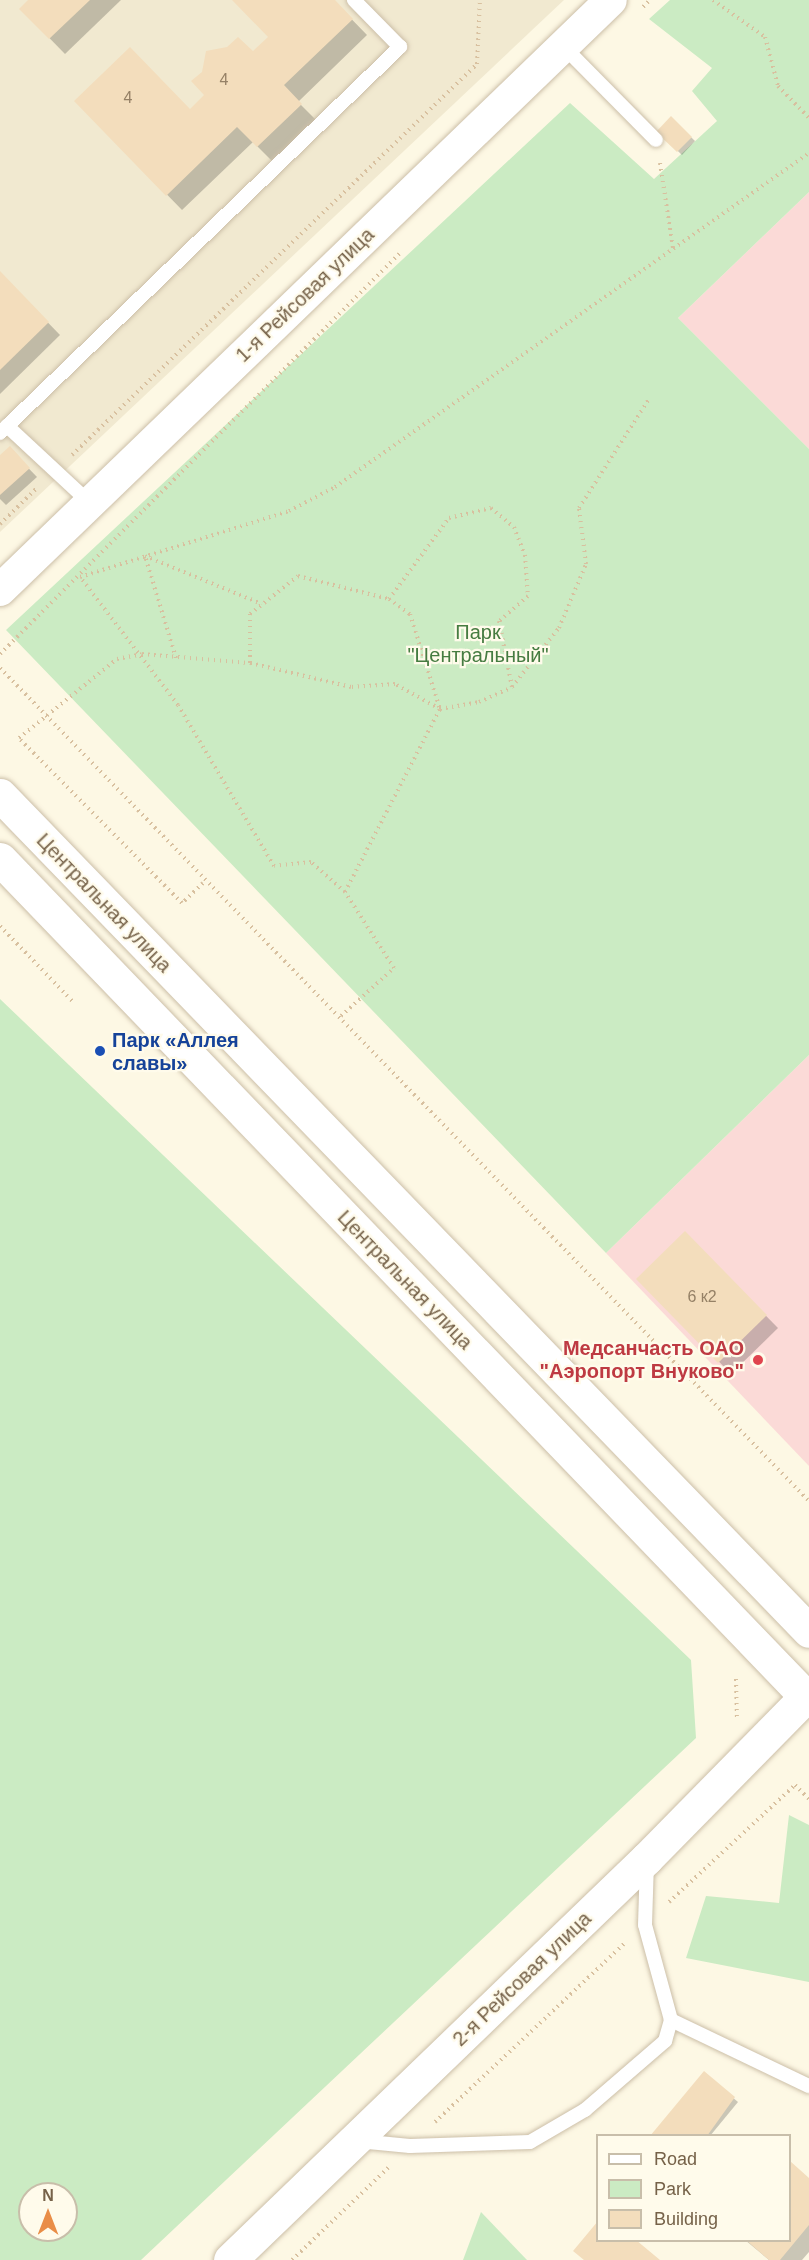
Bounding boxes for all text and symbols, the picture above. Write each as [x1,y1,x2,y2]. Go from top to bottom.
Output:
house number: 4 [220,70,228,90]
house number: 4 [124,88,132,108]
street label: 1-я Рейсовая улица [231,223,379,367]
park label: Парк "Центральный" [407,620,549,667]
street label: Центральная улица [31,828,177,978]
place label: Парк «Аллея славы» [112,1028,239,1075]
marker: Парк «Аллея славы» [93,1044,107,1058]
street label: Центральная улица [332,1205,478,1355]
house number: 6 к2 [687,1287,717,1307]
place label: Медсанчасть ОАО "Аэропорт Внуково" [539,1336,744,1383]
marker: Медсанчасть ОАО "Аэропорт Внуково" [749,1351,767,1369]
street label: 2-я Рейсовая улица [448,1907,596,2051]
legend [596,2134,791,2242]
text: Road [654,2149,697,2169]
text: Park [654,2179,691,2199]
north arrow [18,2182,78,2242]
text: N [42,2187,54,2204]
text: Building [654,2209,718,2229]

